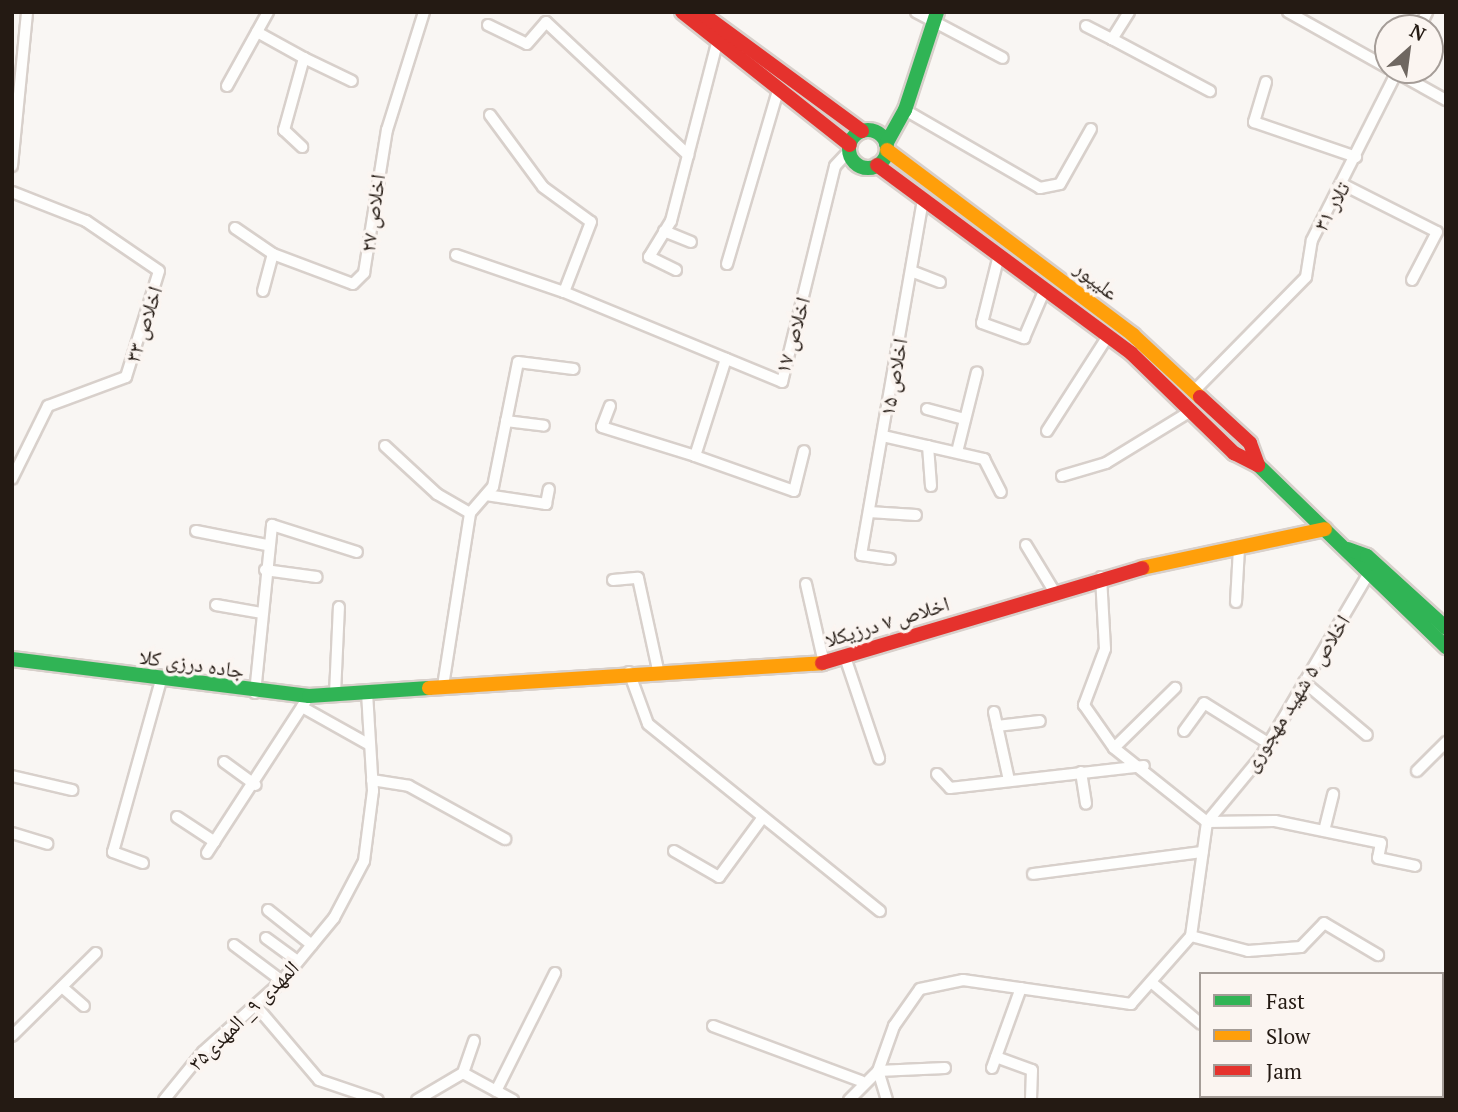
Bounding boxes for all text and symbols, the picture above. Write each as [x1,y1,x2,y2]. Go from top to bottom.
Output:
north arrow [1374,14,1444,84]
text: N [1406,17,1430,46]
street label: اخلاص ۲۷ [354,173,390,253]
street label: تلار ۳۱ [1307,177,1355,235]
street label: علیپور [1070,255,1124,305]
street label: اخلاص ۳۳ [119,283,167,365]
street label: اخلاص ۱۷ [769,294,815,376]
street label: اخلاص ۱۵ [874,336,912,418]
street label: اخلاص ۷ درزیکلا [822,590,952,652]
street label: اخلاص ۵ شهید مهجوری [1237,610,1355,776]
street label: جاده درزی کلا [138,643,246,683]
street label: المهدی ۹_ المهدی۳۵ [183,955,303,1075]
legend [1199,972,1444,1098]
text: Fast [1266,987,1305,1015]
text: Slow [1266,1022,1310,1050]
text: Jam [1266,1057,1302,1085]

